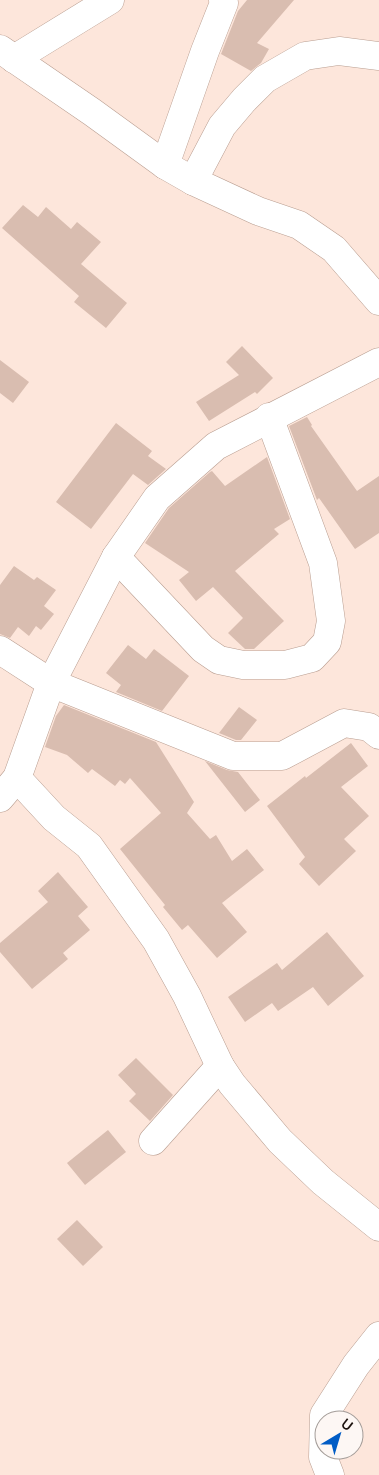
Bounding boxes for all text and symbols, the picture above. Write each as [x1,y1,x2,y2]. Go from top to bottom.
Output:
north arrow [314,1410,364,1460]
text: U [337,1414,357,1435]

